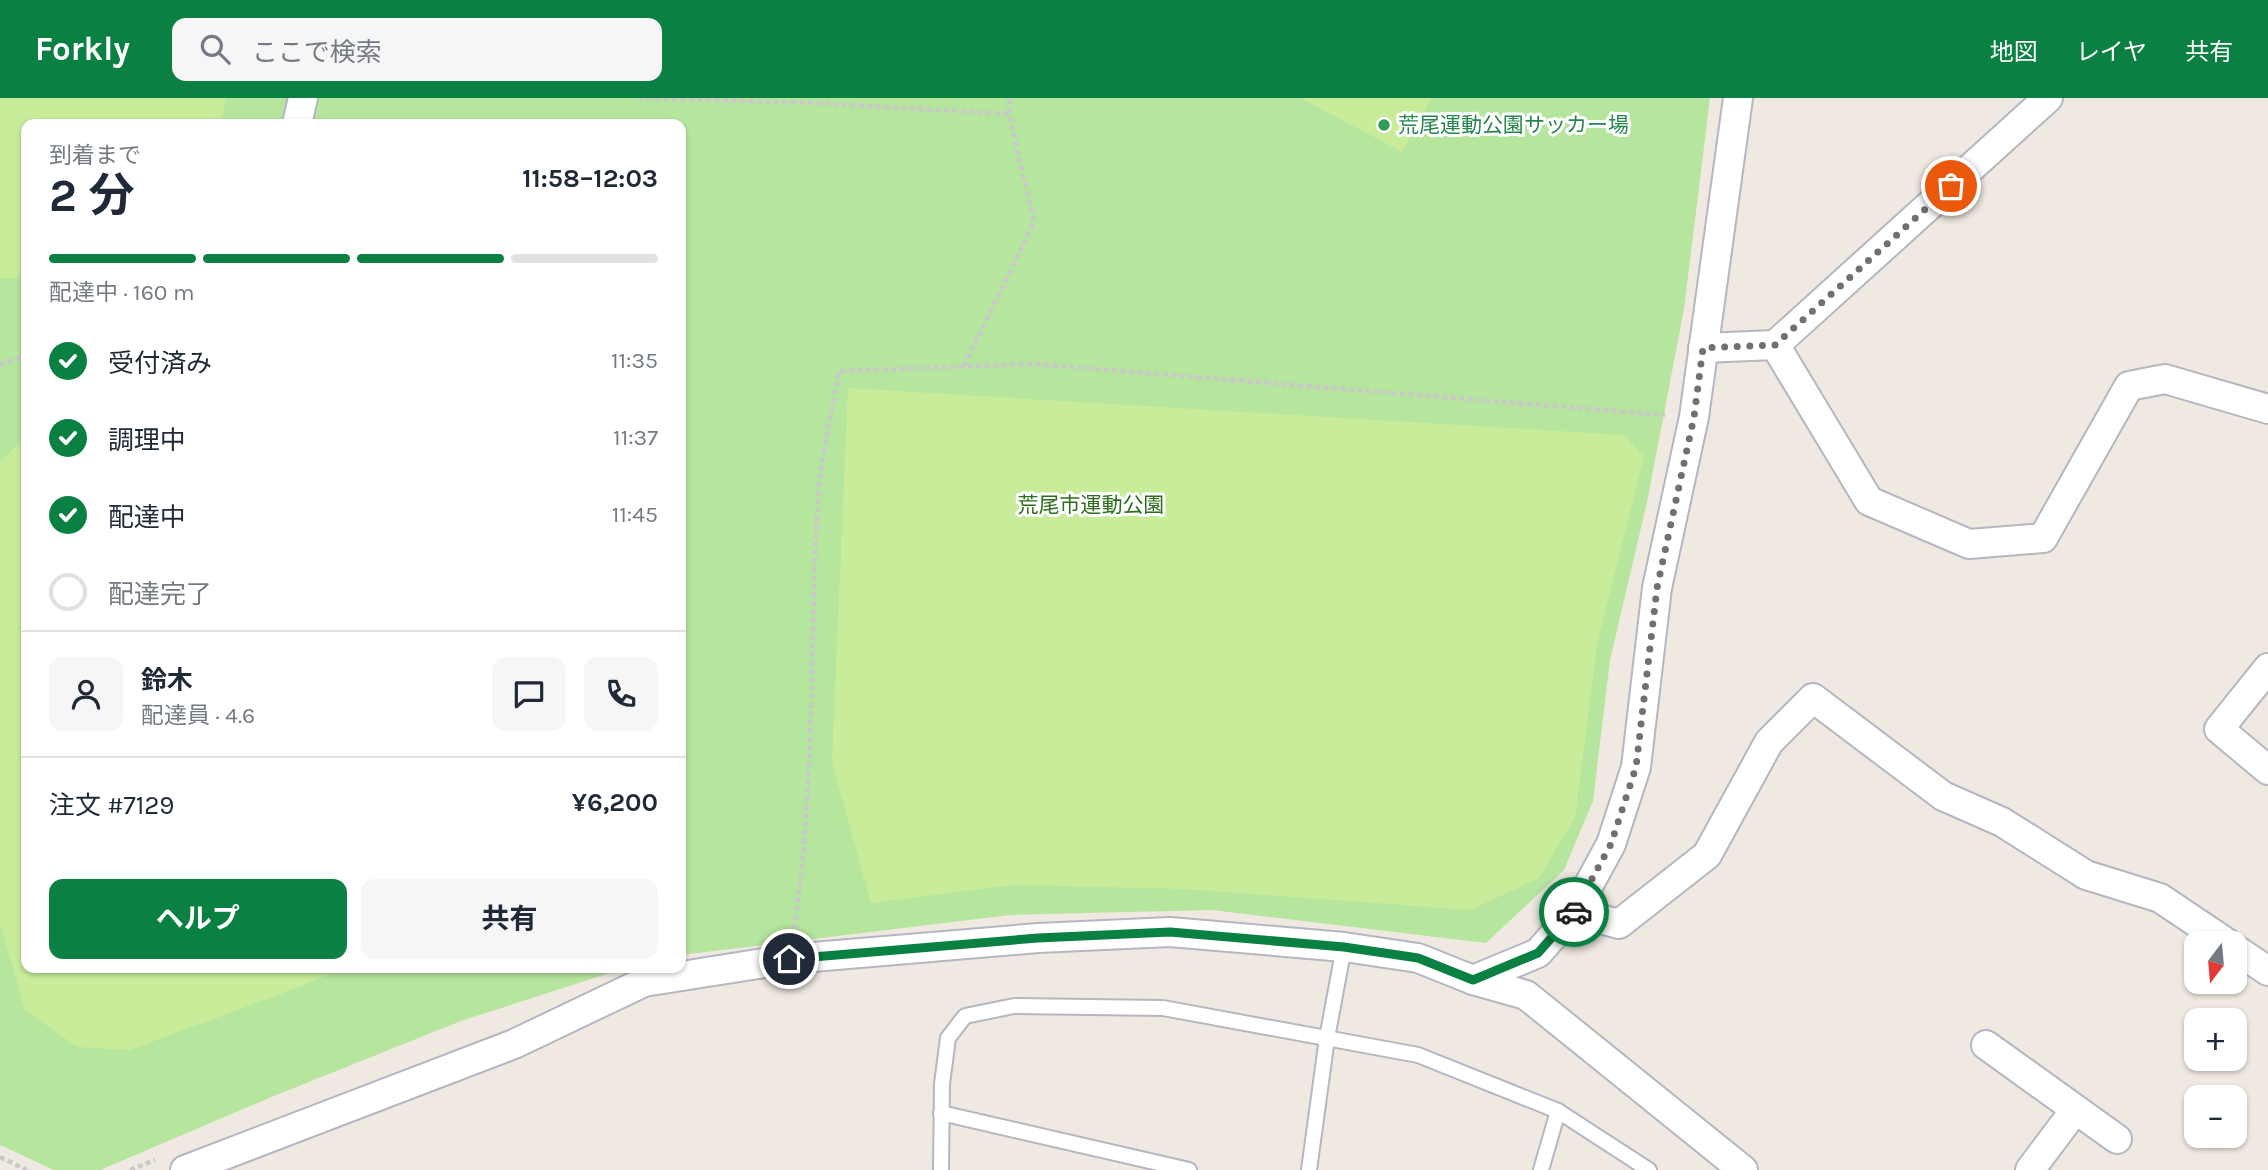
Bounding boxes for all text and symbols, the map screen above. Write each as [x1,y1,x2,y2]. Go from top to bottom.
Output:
search box [172,18,662,81]
text: Forkly [35,30,130,68]
icon: search [196,30,234,68]
text: ここで検索 [252,37,382,68]
text: 地図 [1990,38,2038,66]
text: レイヤ [2076,38,2147,66]
text: 共有 [2185,38,2233,66]
place label: 荒尾運動公園サッカー場 [1398,113,1629,137]
marker: 荒尾運動公園サッカー場 [1376,117,1392,133]
text: 到着まで [49,142,141,169]
pin [1921,156,1981,216]
text: 11:58–12:03 [522,163,658,194]
icon: bag [1932,167,1970,205]
text: 2 分 [49,169,134,223]
text: 配達中 · 160 m [49,279,194,306]
icon: check [49,342,87,380]
text: 11:35 [611,347,658,374]
text: 受付済み [108,348,212,379]
icon: check [49,419,87,457]
text: 11:37 [613,424,658,451]
text: 調理中 [108,425,186,456]
park label: 荒尾市運動公園 [1018,493,1165,517]
icon: check [49,496,87,534]
text: 11:45 [612,501,658,528]
text: 配達中 [108,502,186,533]
text: 配達完了 [108,579,212,610]
button: person [49,657,123,731]
button: chat [492,657,566,731]
button: phone [584,657,658,731]
text: 鈴木 [141,665,193,696]
text: 配達員 · 4.6 [141,702,255,729]
text: ¥6,200 [572,787,658,818]
text: 注文 #7129 [49,790,174,821]
courier [1539,877,1609,947]
button: ヘルプ [49,879,347,959]
button: 共有 [361,879,658,959]
icon: car [1555,893,1593,931]
pin [759,929,819,989]
north arrow [2184,931,2247,994]
map controls [2184,931,2247,1148]
icon: home [770,940,808,978]
button: + [2184,1008,2247,1071]
button: − [2184,1085,2247,1148]

